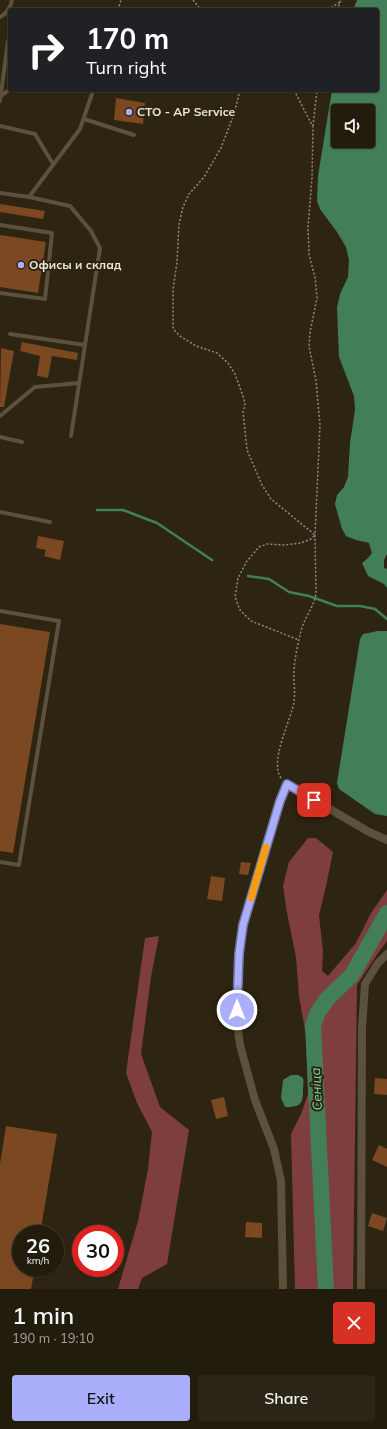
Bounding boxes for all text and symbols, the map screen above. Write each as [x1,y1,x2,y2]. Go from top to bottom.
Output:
text: 170 m [86,21,169,56]
icon: right [20,24,72,76]
text: Turn right [86,56,166,79]
place label: СТО - AP Service [137,104,236,119]
map controls [331,104,375,148]
button: sound [331,104,375,148]
marker: СТО - AP Service [124,107,134,117]
place label: Офисы и склад [29,257,122,272]
marker: Офисы и склад [16,260,26,270]
pin [297,783,331,817]
icon: arrive [303,789,325,811]
position arrow [216,989,258,1031]
water label: Сеніца [307,1067,325,1111]
speed limit sign: 30 [72,1225,124,1277]
text: 26 [26,1233,50,1258]
text: km/h [27,1254,49,1267]
text: 1 min [12,1300,74,1330]
button: close [333,1302,375,1344]
text: 190 m · 19:10 [12,1330,94,1346]
button: Exit [12,1375,190,1421]
button: Share [198,1375,375,1421]

